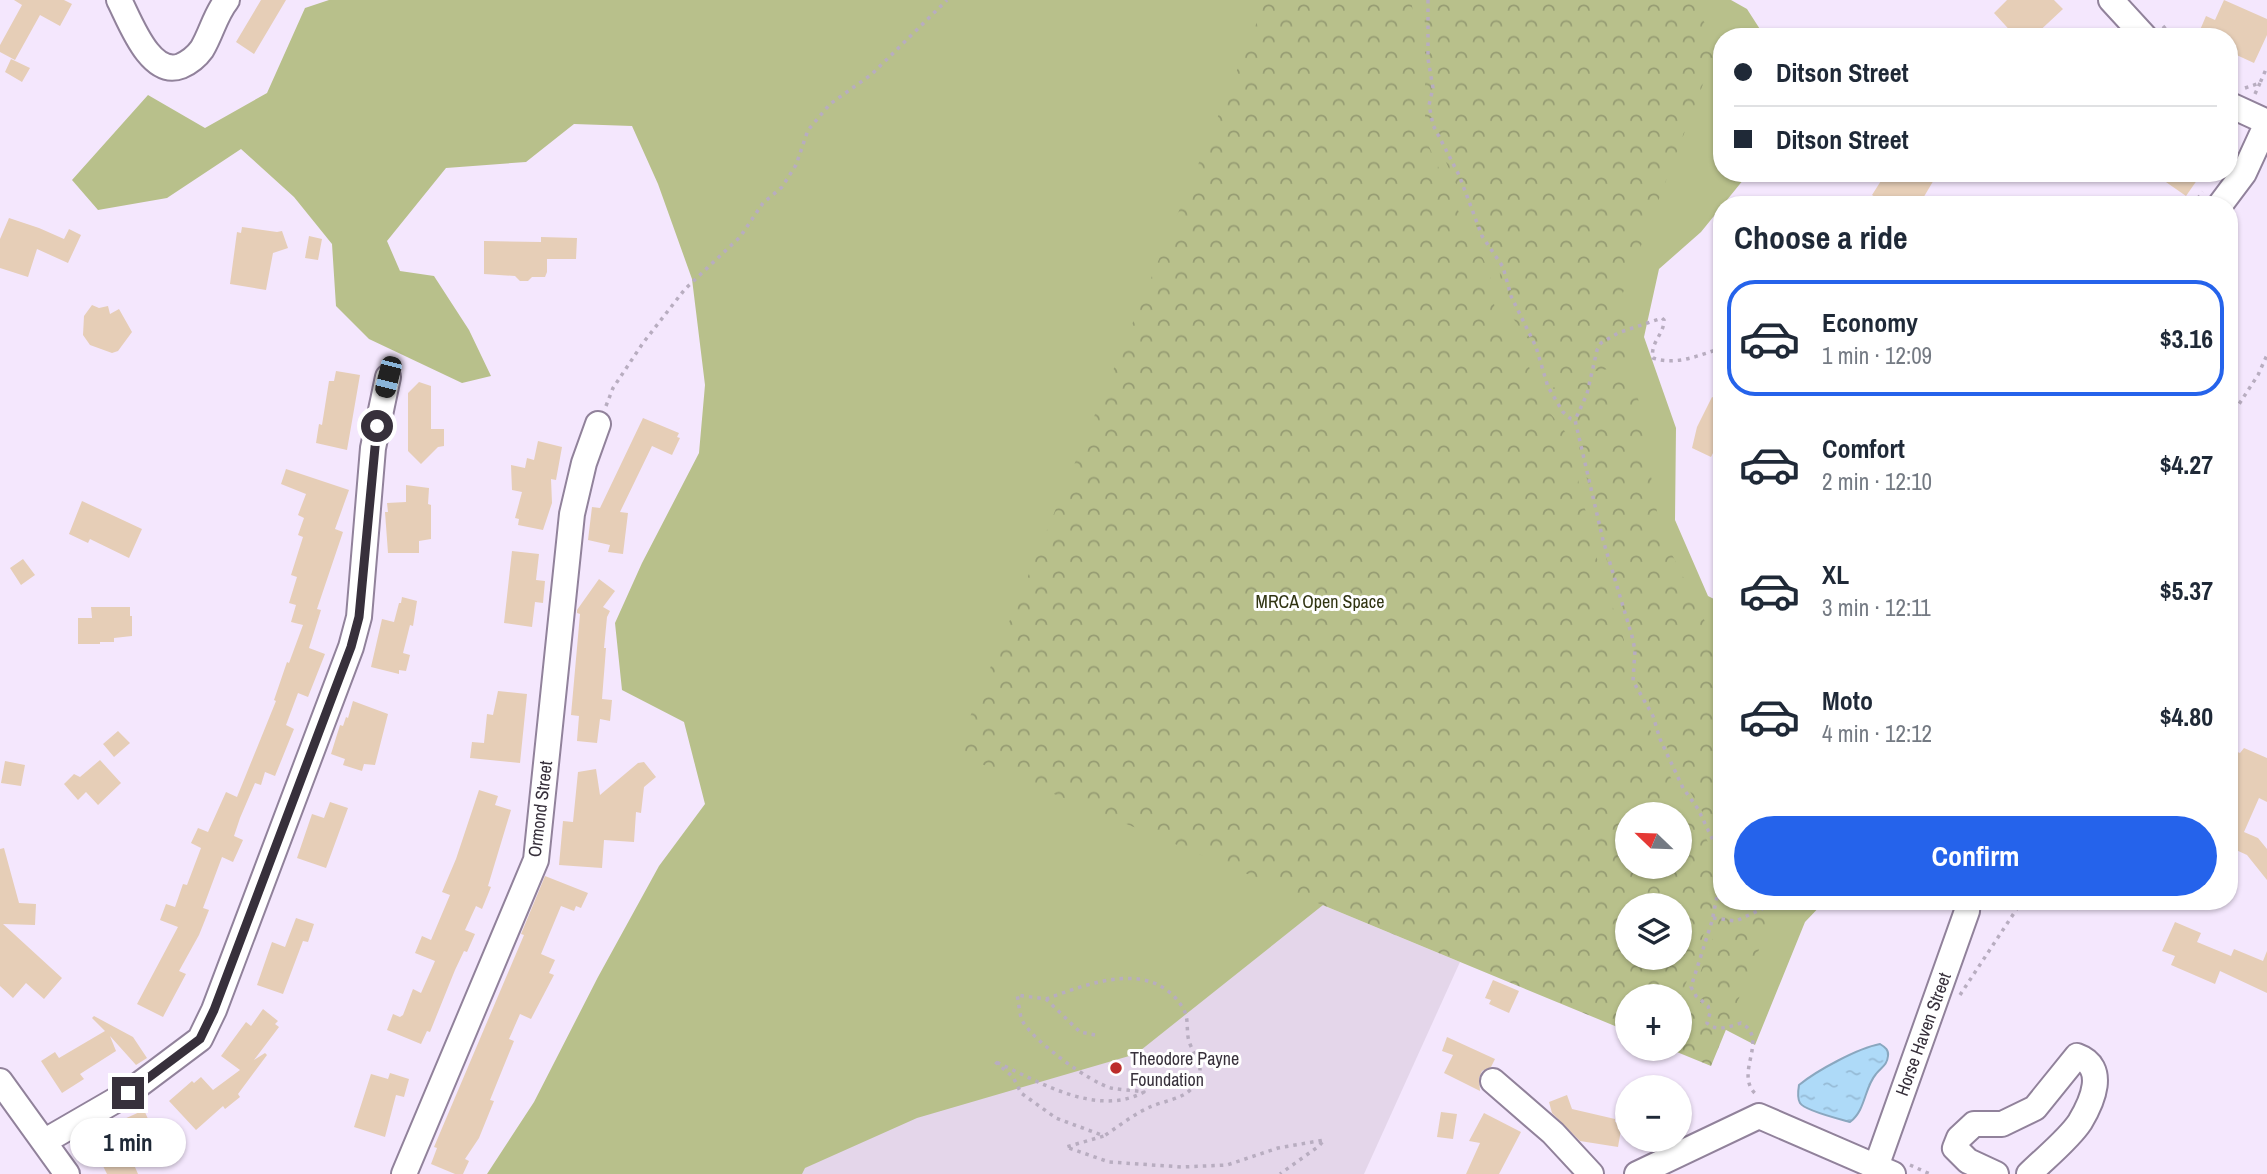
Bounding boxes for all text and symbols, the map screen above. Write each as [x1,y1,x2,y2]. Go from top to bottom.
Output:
text: Ditson Street [1776,55,1909,90]
text: Ditson Street [1776,122,1909,157]
text: Choose a ride [1734,216,1908,259]
text: Economy [1822,305,1918,340]
icon: car [1738,307,1801,370]
text: $3.16 [2160,321,2213,356]
text: 1 min · 12:09 [1822,340,1932,371]
car [373,354,404,400]
route start [361,410,393,442]
text: Comfort [1822,431,1905,466]
icon: car [1738,433,1801,496]
text: $4.27 [2160,447,2213,482]
text: 2 min · 12:10 [1822,466,1932,497]
text: XL [1822,557,1849,592]
icon: car [1738,559,1801,622]
text: $5.37 [2160,573,2213,608]
park label: MRCA Open Space [1256,589,1384,614]
text: 3 min · 12:11 [1822,592,1931,623]
text: Moto [1822,683,1873,718]
icon: car [1738,685,1801,748]
text: $4.80 [2160,699,2213,734]
text: 4 min · 12:12 [1822,718,1932,749]
street label: Ormond Street [522,759,558,859]
north arrow [1615,802,1692,878]
map controls [1615,802,1692,1152]
button: Confirm [1734,816,2217,896]
button: layers [1615,893,1692,970]
street label: Horse Haven Street [1889,969,1957,1099]
button: + [1615,984,1692,1061]
place label: Theodore Payne Foundation [1130,1046,1239,1092]
marker: Theodore Payne Foundation [1108,1060,1124,1076]
button: − [1615,1075,1692,1152]
route end [112,1077,144,1109]
callout: 1 min [70,1118,186,1166]
text: 1 min [103,1127,153,1158]

